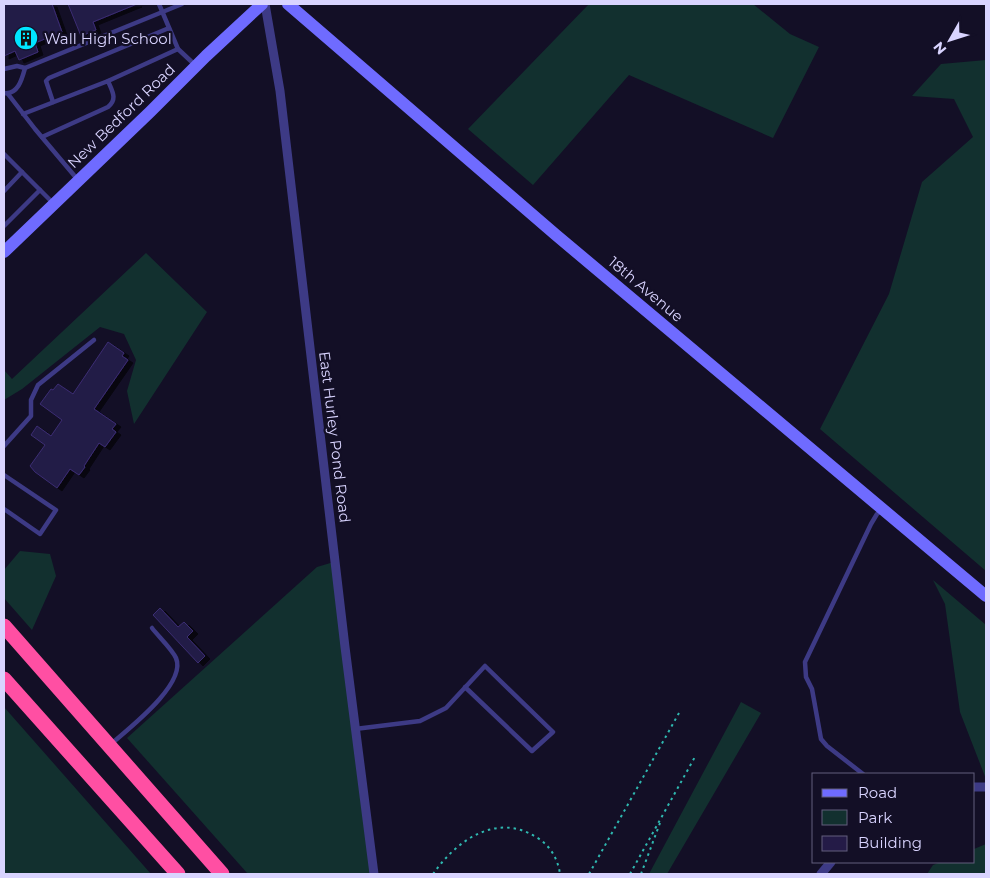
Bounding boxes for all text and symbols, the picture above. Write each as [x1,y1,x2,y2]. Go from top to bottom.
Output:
north arrow [925,15,975,65]
building icon: Wall High School [13,25,39,51]
place label: Wall High School [44,29,172,48]
text: N [929,38,950,58]
street label: New Bedford Road [63,60,179,172]
street label: 18th Avenue [605,252,687,326]
street label: East Hurley Pond Road [315,350,355,524]
legend [812,773,975,863]
text: Road [858,783,897,802]
text: Park [858,808,892,827]
text: Building [858,833,922,852]

